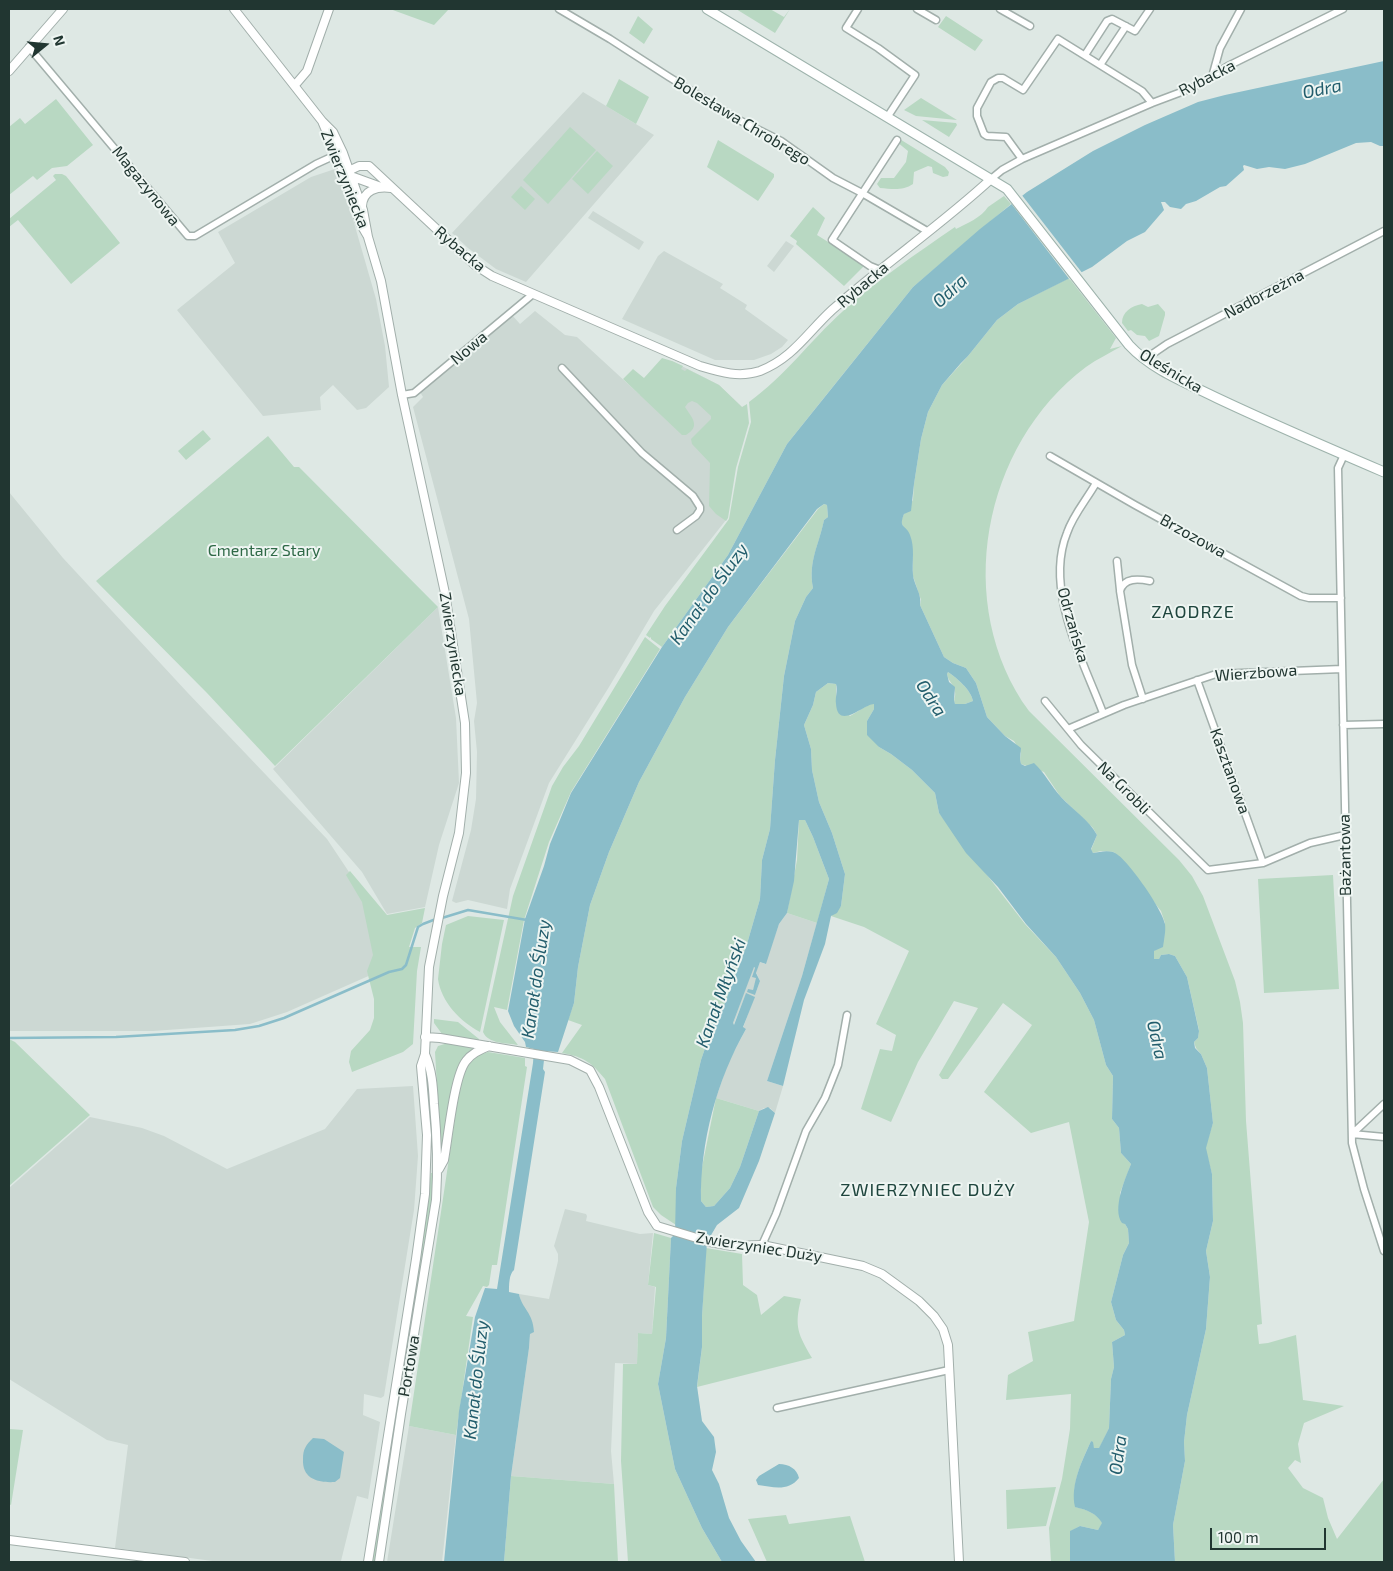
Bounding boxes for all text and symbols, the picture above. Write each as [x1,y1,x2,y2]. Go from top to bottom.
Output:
north arrow [20,20,70,70]
text: N [50,33,69,48]
street label: Rybacka [1175,56,1239,100]
street label: Bolesława Chrobrego [670,73,814,169]
water label: Odra [1301,75,1343,103]
street label: Zwierzyniecka [317,127,373,231]
street label: Magazynowa [108,142,184,230]
street label: Rybacka [430,222,490,276]
street label: Rybacka [833,258,893,312]
street label: Nadbrzeżna [1221,265,1307,323]
water label: Odra [928,270,972,312]
street label: Nowa [447,327,491,369]
street label: Oleśnicka [1136,345,1206,397]
street label: Brzozowa [1157,510,1229,562]
water label: Kanał do Śluzy [665,539,753,649]
park label: Cmentarz Stary [208,541,320,561]
street label: Odrzańska [1053,585,1093,665]
street label: Zwierzyniecka [435,591,471,697]
district label: ZAODRZE [1150,601,1236,623]
street label: Wierzbowa [1214,661,1298,685]
water label: Odra [911,676,951,720]
street label: Kasztanowa [1206,726,1254,816]
street label: Na Grobli [1094,758,1154,818]
street label: Bażantowa [1335,814,1355,896]
water label: Kanał do Śluzy [517,918,555,1040]
water label: Kanał Młyński [691,935,751,1051]
water label: Odra [1142,1018,1172,1062]
district label: ZWIERZYNIEC DUŻY [838,1179,1018,1201]
street label: Zwierzyniec Duży [695,1228,823,1266]
water label: Kanał do Śluzy [459,1319,493,1441]
street label: Portowa [394,1334,424,1398]
water label: Odra [1105,1434,1131,1476]
scale bar [1213,1518,1329,1550]
text: 100 m [1218,1528,1259,1546]

